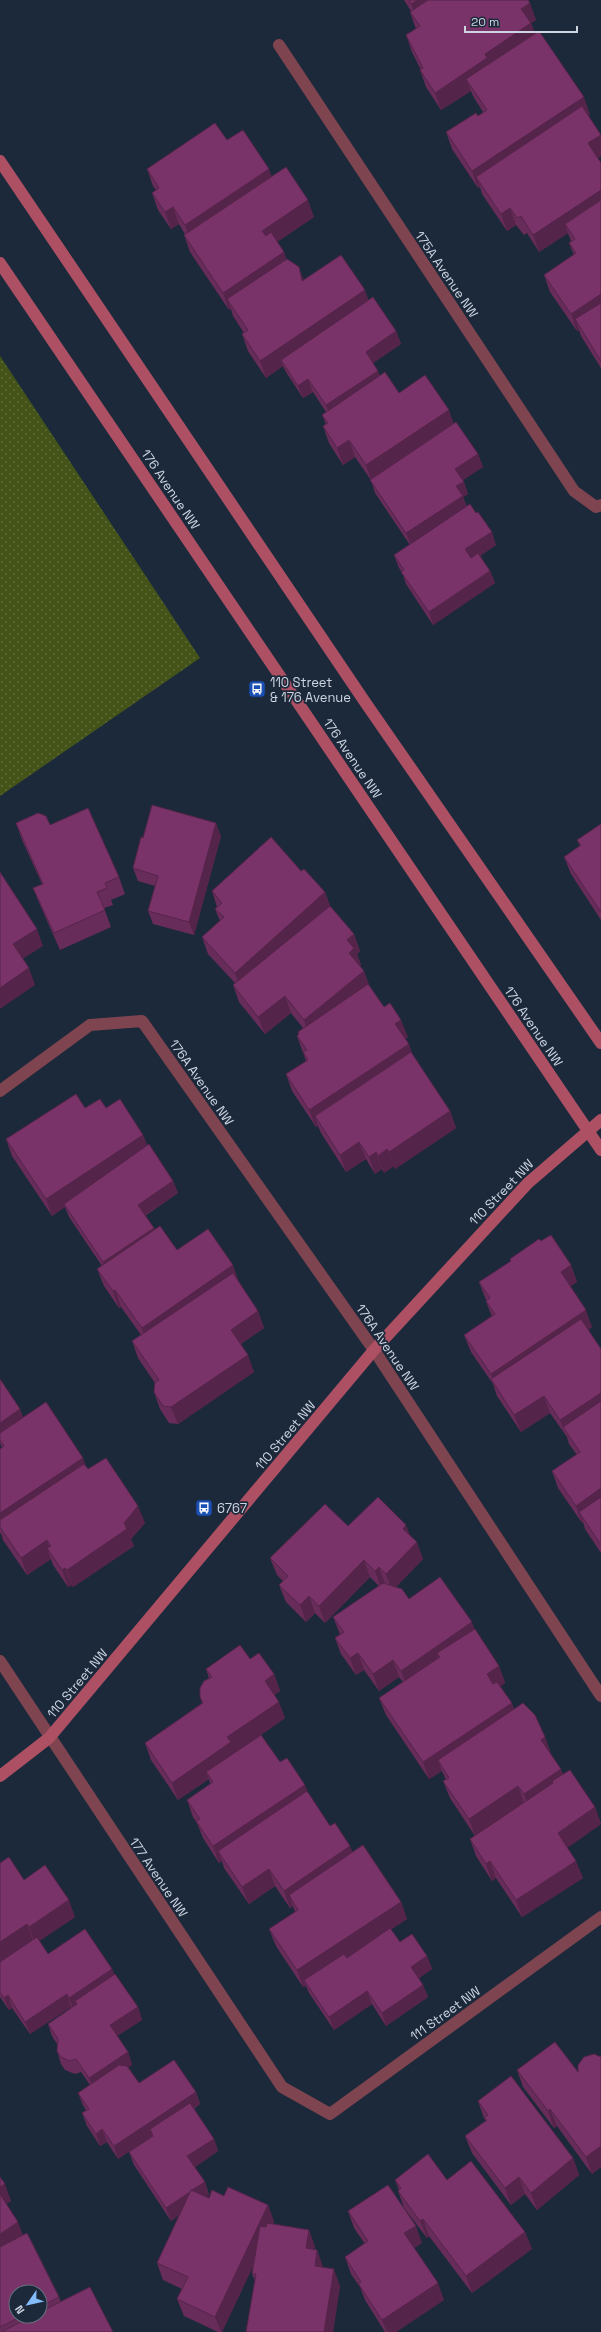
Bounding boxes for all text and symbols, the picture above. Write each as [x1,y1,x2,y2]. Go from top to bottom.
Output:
scale bar [465,8,577,34]
text: 20 m [471,14,499,30]
street label: 175A Avenue NW [411,228,482,321]
street label: 176 Avenue NW [138,446,204,533]
place label: 110 Street & 176 Avenue [270,674,351,706]
bus stop icon: 110 Street & 176 Avenue [247,679,267,699]
street label: 176 Avenue NW [320,715,386,802]
street label: 176 Avenue NW [501,983,567,1070]
street label: 176A Avenue NW [166,1036,238,1129]
street label: 110 Street NW [466,1156,537,1229]
street label: 176A Avenue NW [352,1301,423,1394]
street label: 110 Street NW [251,1397,319,1474]
bus stop icon: 6767 [194,1498,214,1518]
place label: 6767 [217,1500,247,1517]
street label: 110 Street NW [43,1645,111,1722]
street label: 177 Avenue NW [126,1834,192,1920]
street label: 111 Street NW [407,1982,484,2045]
north arrow [8,2284,48,2324]
text: N [12,2303,28,2317]

